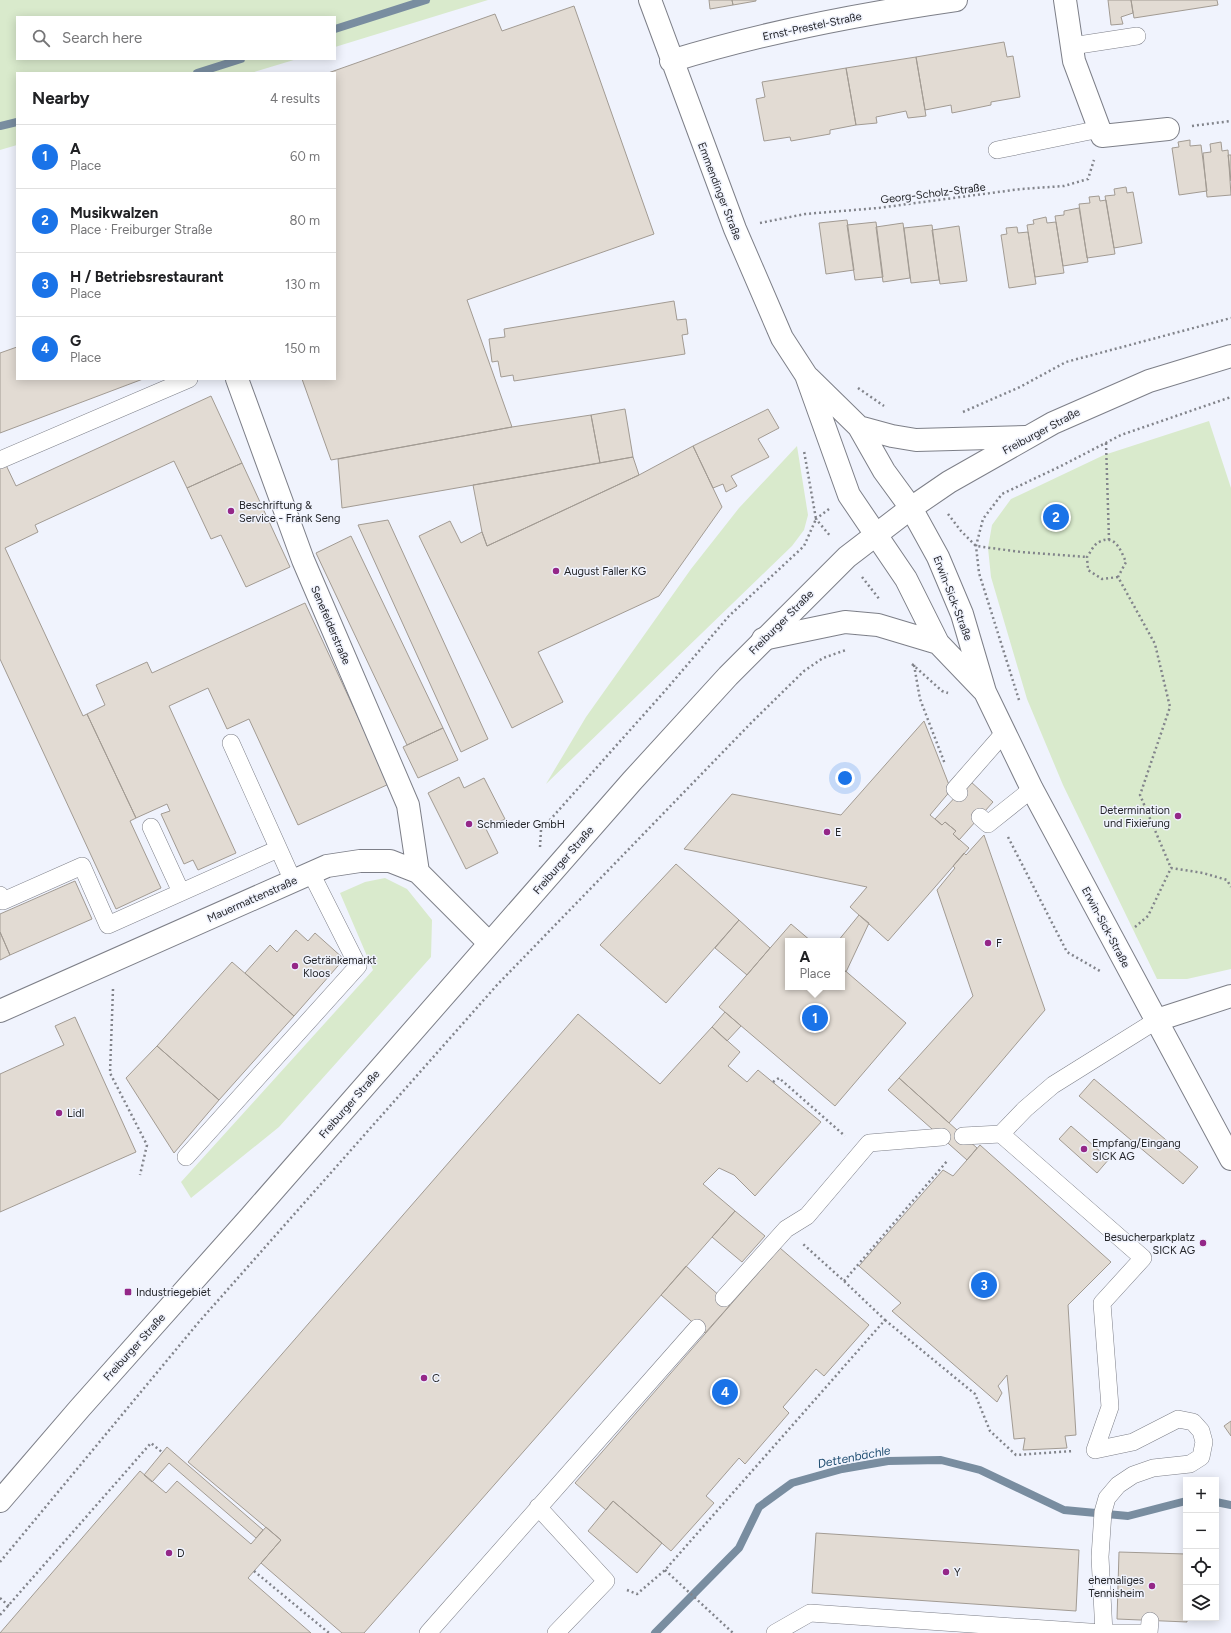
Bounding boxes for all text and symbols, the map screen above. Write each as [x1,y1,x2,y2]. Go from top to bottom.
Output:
street label: Ernst-Prestel-Straße [761,10,863,43]
search box [16,16,336,60]
icon: search [30,27,52,49]
text: Search here [62,29,142,47]
text: Nearby [32,88,90,108]
text: 4 results [270,91,320,106]
text: A [70,140,81,158]
street label: Emmendinger Straße [695,140,744,242]
text: 1 [42,149,48,164]
text: 60 m [290,149,320,164]
text: Place [70,158,101,173]
street label: Georg-Scholz-Straße [880,181,986,206]
text: Musikwalzen [70,204,158,222]
text: 2 [41,213,49,228]
text: 80 m [289,213,320,228]
text: Place · Freiburger Straße [70,222,212,237]
text: H / Betriebsrestaurant [70,268,224,286]
text: 3 [41,277,49,292]
text: 130 m [285,277,320,292]
text: Place [70,286,101,301]
text: G [70,332,81,350]
text: 4 [41,341,49,356]
text: 150 m [285,341,320,356]
text: Place [70,350,101,365]
street label: Freiburger Straße [1000,406,1082,457]
place label: Beschriftung & Service - Frank Seng [239,499,340,525]
pin: 2 [1043,502,1069,532]
marker: Beschriftung & Service - Frank Seng [226,506,236,516]
street label: Erwin-Sick-Straße [930,554,975,642]
place label: August Faller KG [564,565,646,578]
marker: August Faller KG [551,566,561,576]
street label: Senefelderstraße [308,584,353,667]
street label: Freiburger Straße [746,587,816,657]
your location [835,768,855,788]
place label: Determination und Fixierung [1100,804,1170,830]
marker: Determination und Fixierung [1173,811,1183,821]
place label: Schmieder GmbH [477,818,565,831]
marker: Schmieder GmbH [464,819,474,829]
street label: Freiburger Straße [530,824,596,897]
place label: E [835,826,842,839]
marker: E [822,827,832,837]
street label: Mauermattenstraße [205,874,299,925]
street label: Erwin-Sick-Straße [1079,885,1132,970]
place label: F [996,937,1002,950]
popup [785,938,845,990]
marker: F [983,938,993,948]
text: A [799,948,810,966]
place label: Getränkemarkt Kloos [303,954,376,980]
marker: Getränkemarkt Kloos [290,961,300,971]
text: Place [799,966,831,981]
pin: 1 [802,1003,828,1033]
street label: Freiburger Straße [316,1068,382,1141]
place label: Lidl [67,1107,84,1120]
marker: Lidl [54,1108,64,1118]
place label: Empfang/Eingang SICK AG [1092,1137,1181,1163]
marker: Empfang/Eingang SICK AG [1079,1144,1089,1154]
place label: Besucherparkplatz SICK AG [1104,1231,1195,1257]
marker: Besucherparkplatz SICK AG [1198,1238,1208,1248]
pin: 3 [971,1270,997,1300]
place label: Industriegebiet [136,1286,211,1299]
marker: Industriegebiet [123,1287,133,1297]
street label: Freiburger Straße [101,1311,168,1384]
place label: C [432,1372,440,1385]
marker: C [419,1373,429,1383]
pin: 4 [712,1377,738,1407]
water label: Dettenbächle [816,1443,892,1471]
map controls [1183,1477,1219,1621]
button: + [1183,1477,1219,1513]
button: − [1183,1513,1219,1549]
place label: D [177,1547,185,1560]
marker: D [164,1548,174,1558]
button: locate [1183,1549,1219,1585]
place label: Y [954,1566,961,1579]
marker: Y [941,1567,951,1577]
place label: ehemaliges Tennisheim [1088,1574,1144,1600]
marker: ehemaliges Tennisheim [1147,1581,1157,1591]
button: layers [1183,1585,1219,1621]

